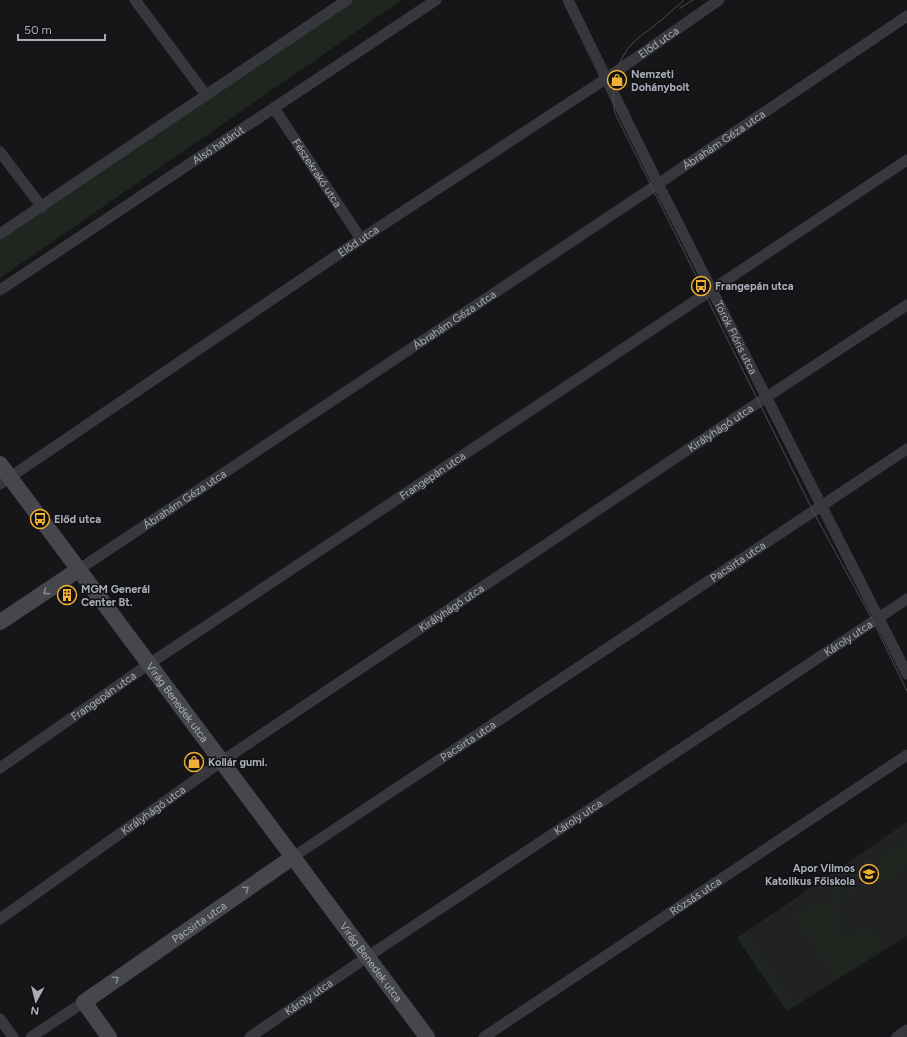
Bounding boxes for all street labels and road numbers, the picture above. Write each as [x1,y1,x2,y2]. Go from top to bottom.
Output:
street label: Előd utca [636,24,681,61]
street label: Ábrahám Géza utca [680,107,768,172]
street label: Alsó határút [190,123,247,167]
street label: Fészekrakó utca [290,136,345,210]
street label: Előd utca [335,223,381,259]
street label: Ábrahám Géza utca [410,287,498,352]
street label: Török Flóris utca [712,299,760,376]
street label: Királyhágó utca [685,401,756,454]
street label: Frangepán utca [397,449,468,502]
street label: Ábrahám Géza utca [141,467,229,531]
street label: Pacsirta utca [708,538,768,584]
street label: Királyhágó utca [416,581,486,634]
street label: Károly utca [822,617,875,659]
street label: Virág Benedek utca [144,660,211,745]
street label: Frangepán utca [68,669,138,723]
street label: Pacsirta utca [438,718,498,764]
street label: Királyhágó utca [118,783,188,837]
street label: Károly utca [552,796,605,838]
street label: Rózsás utca [667,874,724,918]
street label: Pacsirta utca [169,899,229,946]
street label: Virág Benedek utca [337,920,405,1004]
street label: Károly utca [282,976,335,1018]

